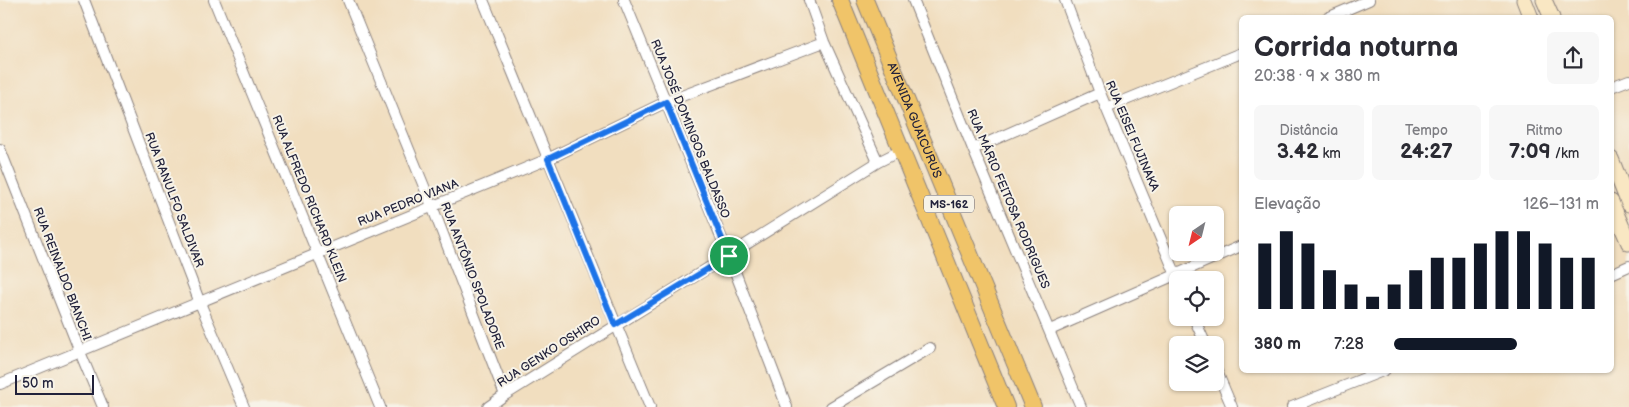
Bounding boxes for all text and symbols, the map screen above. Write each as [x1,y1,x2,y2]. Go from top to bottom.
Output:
text: Corrida noturna [1254,31,1459,64]
button: share [1547,32,1599,84]
street label: RUA JOSÉ DOMINGOS BALDASSO [647,37,734,221]
street label: AVENIDA GUAICURUS [884,60,945,180]
text: 20:38 · 9 × 380 m [1254,67,1380,86]
street label: RUA EISEI FUJINAKA [1102,78,1162,194]
street label: RUA MÁRIO FEITOSA RODRIGUES [963,106,1055,291]
street label: RUA ALFREDO RICHARD KLEIN [268,113,350,285]
text: Distância [1279,122,1338,139]
text: Tempo [1405,122,1448,139]
text: Ritmo [1526,122,1563,139]
street label: RUA RANULFO SALDIVAR [141,130,207,270]
text: 3.42 [1277,139,1319,164]
text: 24:27 [1400,139,1453,164]
text: 7:09 [1509,139,1551,164]
text: km [1319,145,1341,162]
text: /km [1551,145,1579,162]
street label: RUA PEDRO VIANA [356,176,461,230]
road number: MS-162 [924,195,974,212]
text: Elevação [1254,195,1321,214]
text: 126–131 m [1523,195,1599,214]
street label: RUA ANTÔNIO SPOLADORE [437,200,508,352]
street label: RUA REINALDO BIANCHI [30,205,94,343]
north arrow [1169,206,1224,261]
map controls [1169,206,1224,391]
pin [708,235,750,277]
icon: arrive [715,242,743,270]
button: locate [1169,271,1224,326]
street label: RUA GENKO OSHIRO [495,313,603,391]
text: 380 m [1254,335,1301,354]
text: 7:28 [1334,335,1364,354]
button: layers [1169,336,1224,391]
scale bar [15,372,94,395]
text: 50 m [22,375,54,392]

